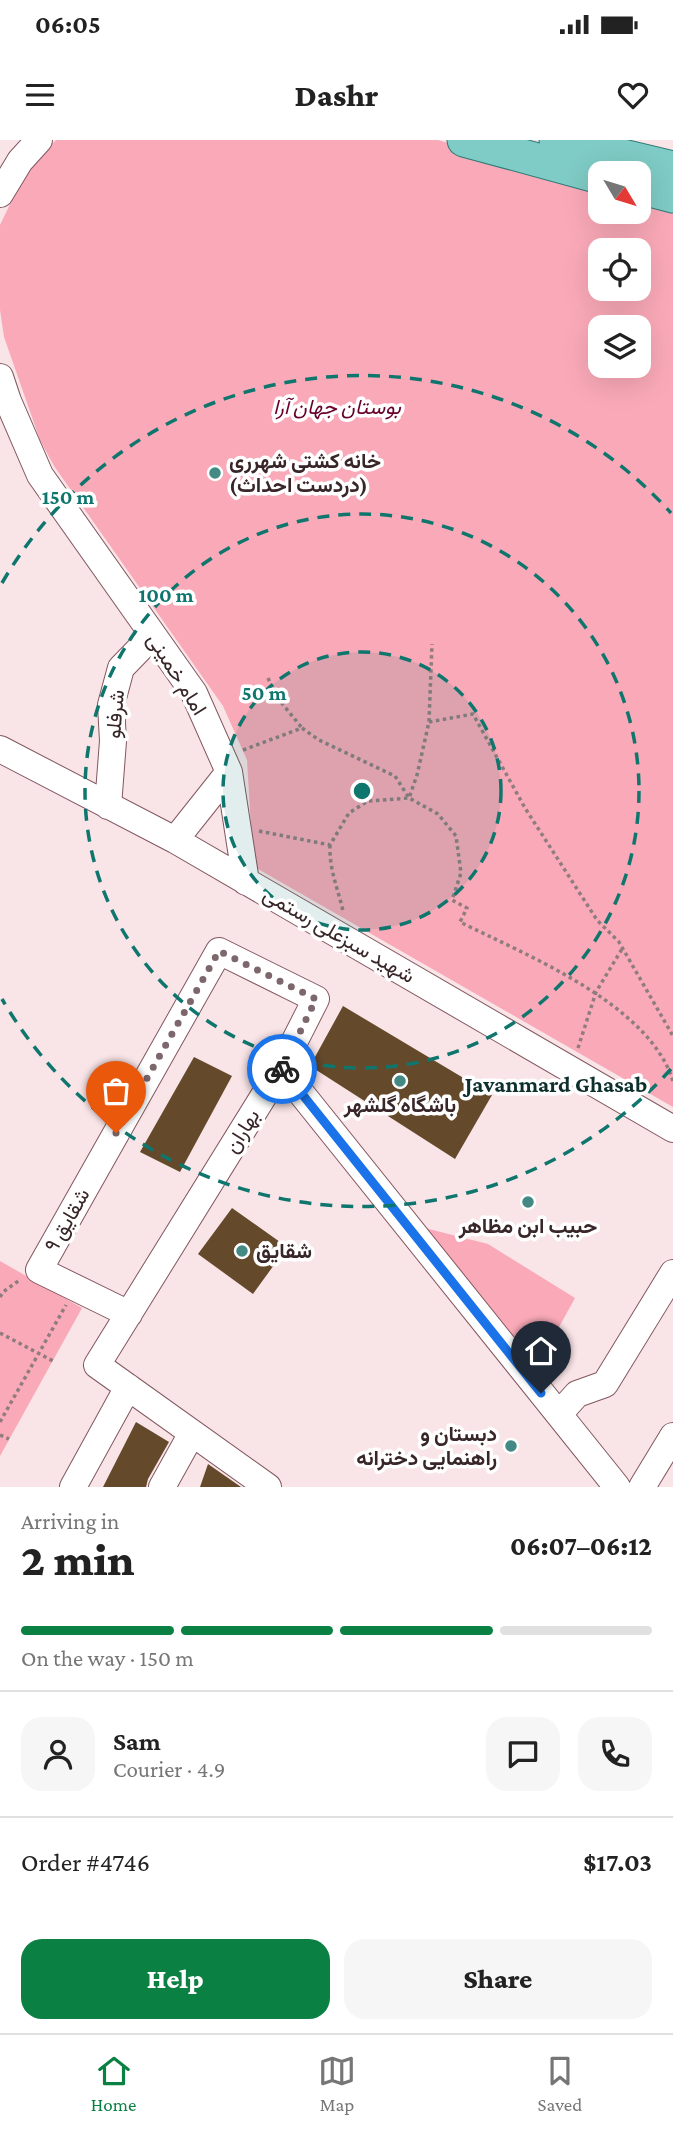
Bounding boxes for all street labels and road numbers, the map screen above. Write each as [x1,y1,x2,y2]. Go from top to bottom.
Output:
street label: امام خمینی [141,628,212,721]
street label: شرفلو [101,689,130,739]
street label: شهید سبزعلی رستمی [259,882,419,989]
street label: بهاران [219,1105,265,1158]
street label: شقایق ۹ [39,1184,95,1256]

